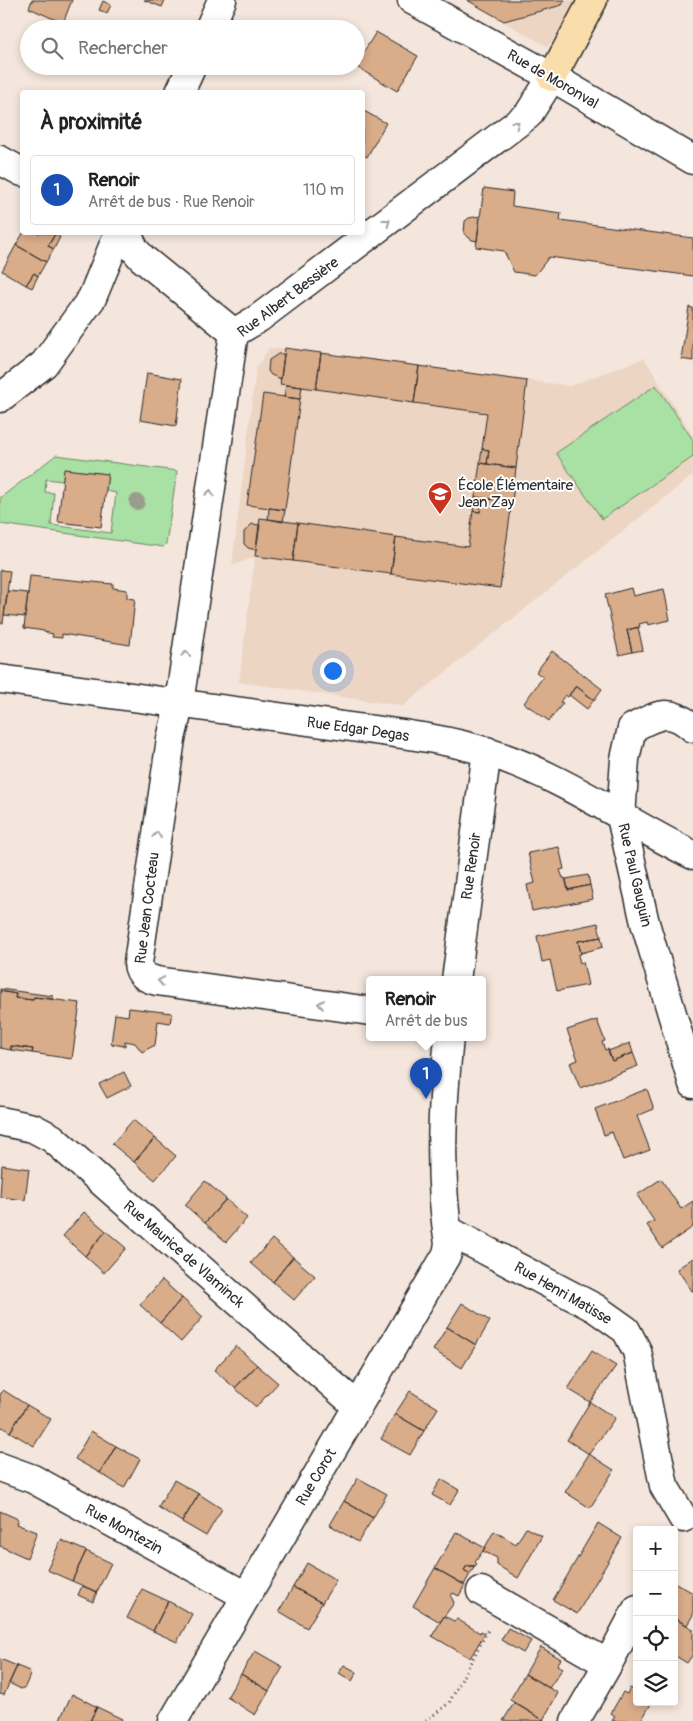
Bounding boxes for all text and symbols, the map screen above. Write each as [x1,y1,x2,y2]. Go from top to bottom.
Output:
search box [20,20,365,75]
icon: search [38,34,66,62]
text: Rechercher [78,36,168,60]
street label: Rue de Moronval [504,46,602,113]
text: À proximité [40,109,143,136]
one-way arrow [510,122,519,130]
text: Renoir [88,168,140,192]
text: 1 [54,180,60,200]
text: 110 m [303,180,344,200]
text: Arrêt de bus · Rue Renoir [88,192,255,212]
one-way arrow [381,220,390,228]
street label: Rue Albert Bessière [234,253,343,342]
place label: École Élémentaire Jean Zay [458,476,574,512]
school or university icon: École Élémentaire Jean Zay [427,481,453,515]
one-way arrow [204,489,215,497]
one-way arrow [181,649,191,658]
your location [320,658,346,684]
street label: Rue Edgar Degas [306,713,411,746]
street label: Rue Paul Gauguin [613,821,656,929]
one-way arrow [151,831,161,839]
street label: Rue Renoir [457,831,486,901]
street label: Rue Jean Cocteau [131,851,164,965]
one-way arrow [156,976,165,986]
popup [366,976,486,1041]
text: Renoir [385,987,436,1011]
one-way arrow [317,1000,326,1010]
text: Arrêt de bus [385,1011,467,1031]
pin: 1 [410,1058,442,1099]
street label: Rue Maurice de Vlaminck [119,1197,249,1313]
street label: Rue Henri Matisse [511,1258,615,1329]
street label: Rue Corot [292,1444,341,1509]
street label: Rue Montezin [81,1500,166,1559]
map controls [633,1526,678,1706]
button: + [633,1526,678,1571]
button: − [633,1571,678,1616]
button: locate [633,1616,678,1661]
button: layers [633,1661,678,1706]

